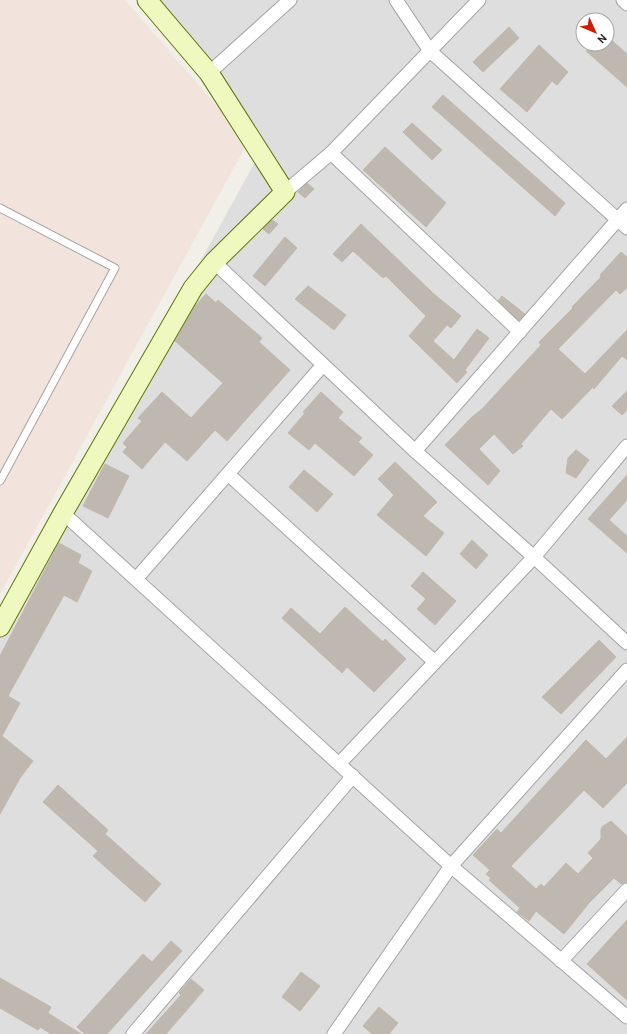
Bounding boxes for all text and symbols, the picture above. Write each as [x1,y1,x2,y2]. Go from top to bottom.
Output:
north arrow [575,12,615,52]
text: N [594,31,610,47]

